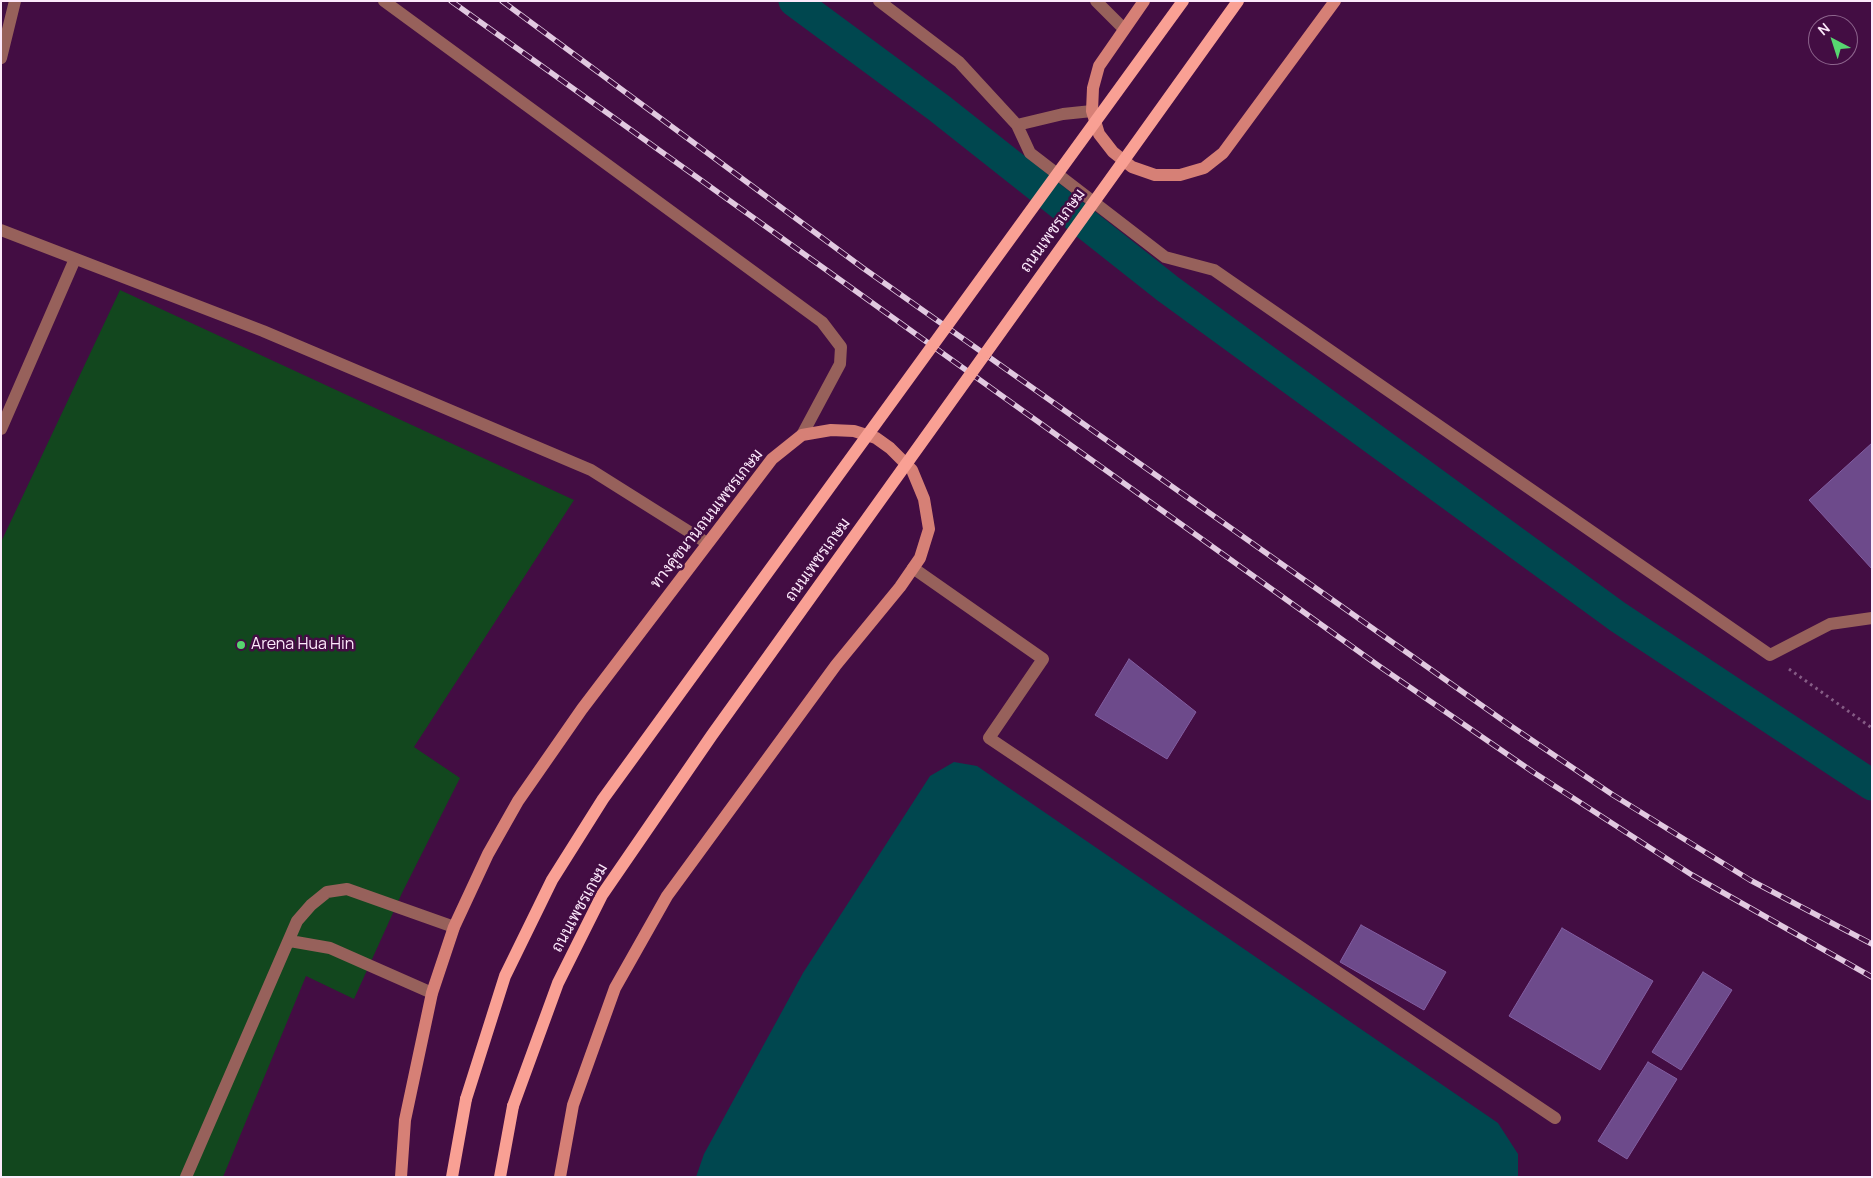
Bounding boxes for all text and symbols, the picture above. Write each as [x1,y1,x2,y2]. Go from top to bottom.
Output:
north arrow [1808,15,1858,65]
text: N [1814,18,1834,39]
street label: ถนนเพชรเกษม [1016,186,1090,276]
street label: ทางคู่ขนานถนนเพชรเกษม [647,446,767,592]
street label: ถนนเพชรเกษม [781,515,855,605]
place label: Arena Hua Hin [251,635,354,655]
marker: Arena Hua Hin [235,639,247,651]
street label: ถนนเพชรเกษม [548,860,612,956]

